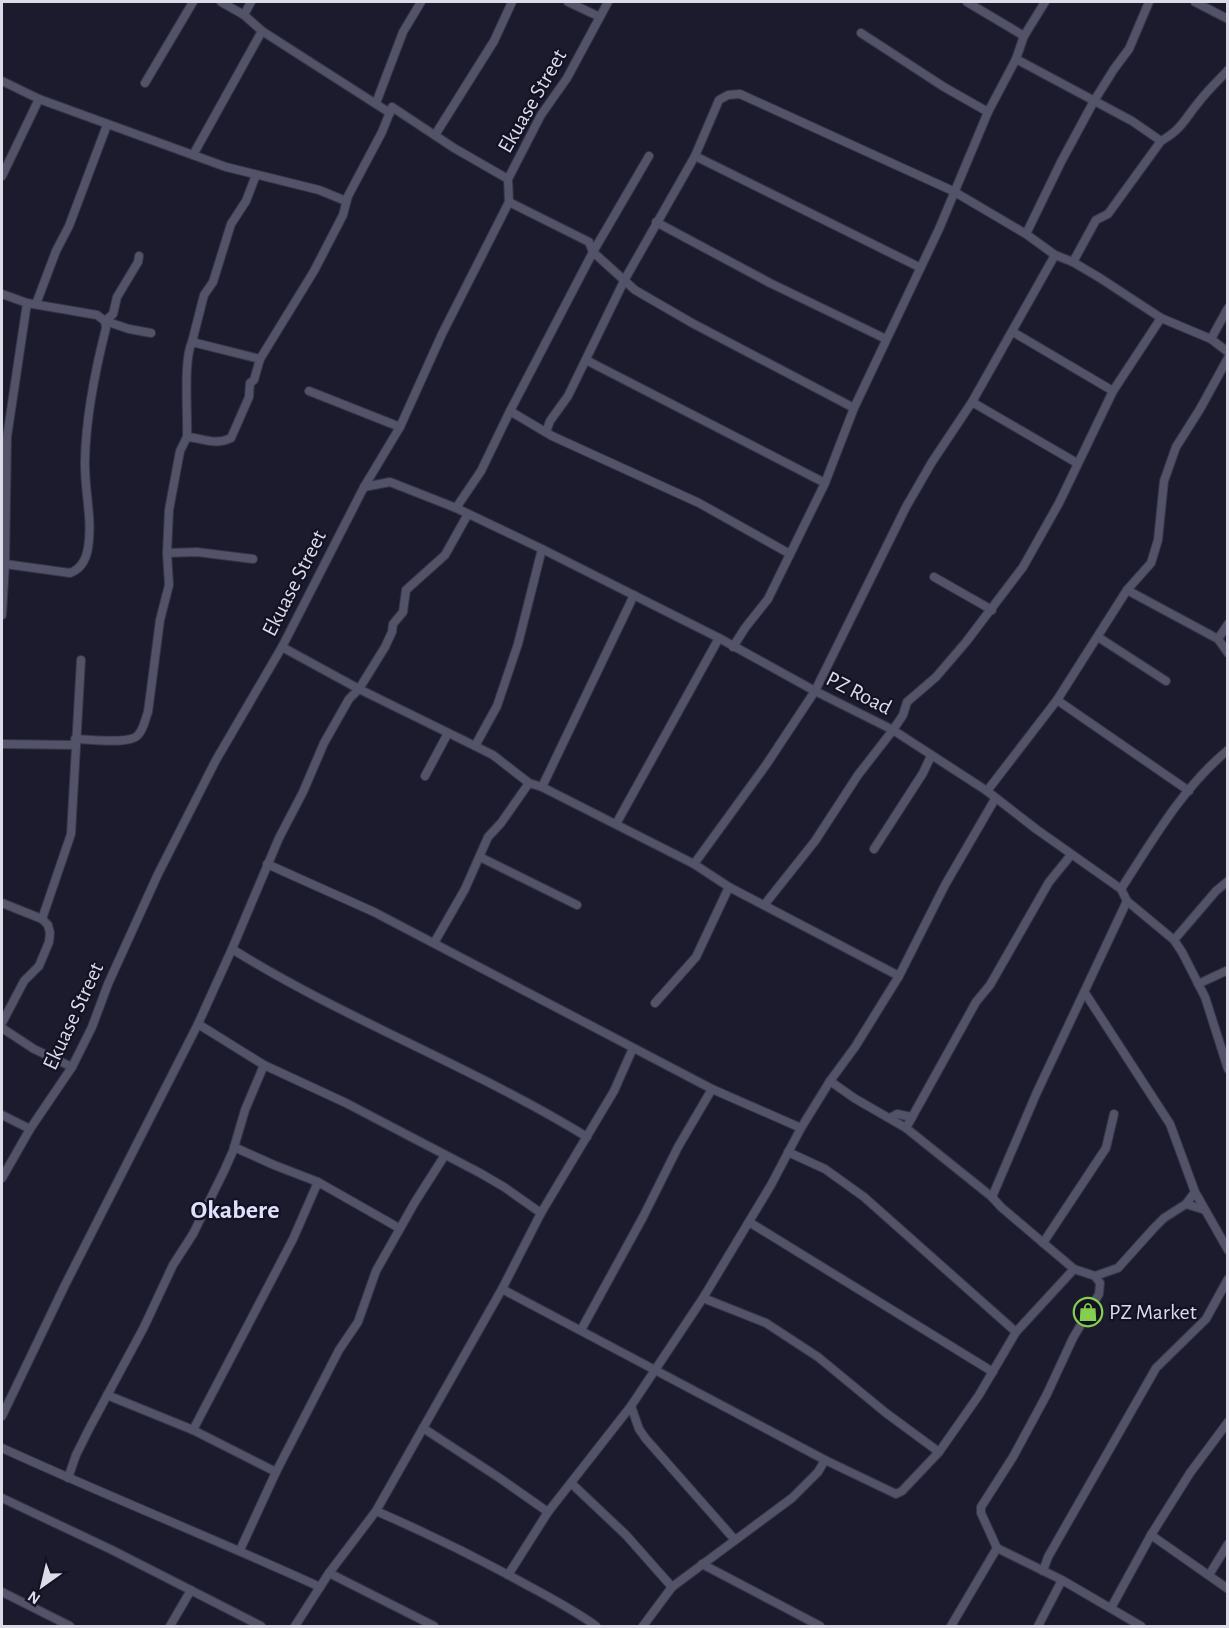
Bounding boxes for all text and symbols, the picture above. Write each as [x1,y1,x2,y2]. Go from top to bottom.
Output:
street label: Ekuase Street [494,45,570,157]
street label: Ekuase Street [258,526,330,640]
street label: PZ Road [823,667,895,719]
street label: Ekuase Street [39,959,107,1073]
district label: Okabere [191,1197,279,1223]
shop icon: PZ Market [1072,1296,1104,1328]
place label: PZ Market [1109,1301,1197,1323]
north arrow [12,1556,72,1616]
text: N [25,1588,43,1607]

